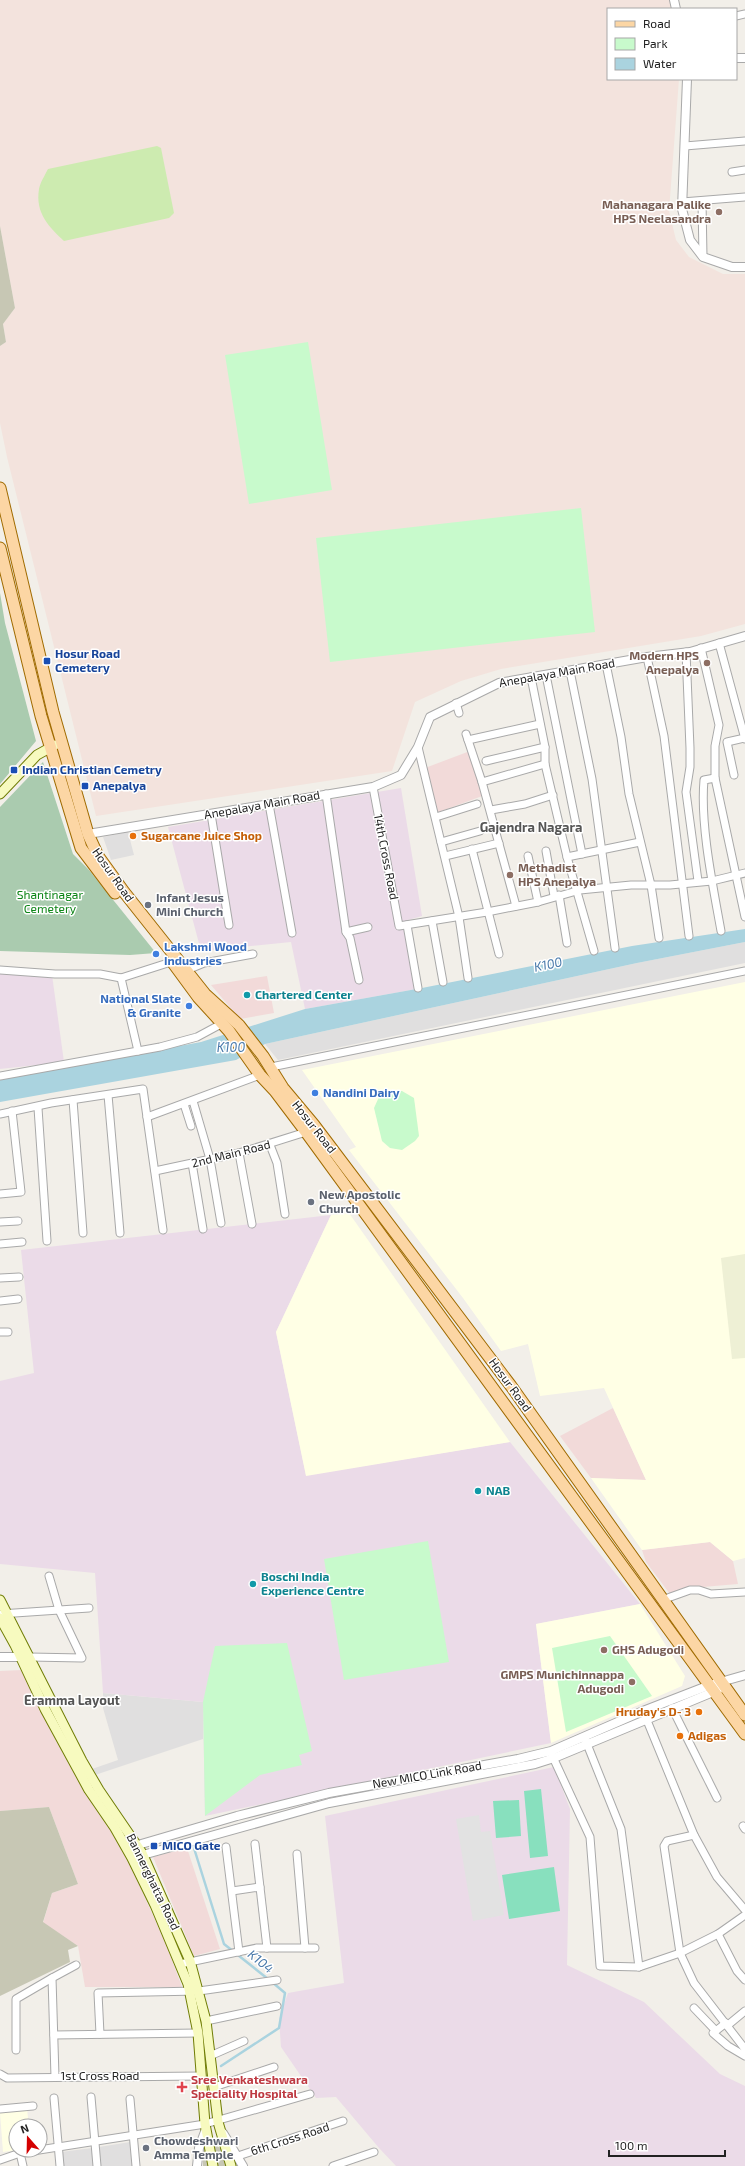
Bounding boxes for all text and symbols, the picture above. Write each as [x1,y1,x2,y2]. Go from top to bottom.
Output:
legend [607,8,737,80]
text: Road [643,16,671,30]
text: Park [643,36,668,50]
text: Water [643,56,677,70]
place label: Mahanagara Palike HPS Neelasandra [602,197,711,225]
marker: Mahanagara Palike HPS Neelasandra [714,207,724,217]
place label: Hosur Road Cemetery [55,646,120,675]
place label: Modern HPS Anepalya [629,648,699,677]
street label: Anepalaya Main Road [498,655,616,689]
marker: Hosur Road Cemetery [42,656,52,666]
marker: Modern HPS Anepalya [702,658,712,668]
place label: Indian Christian Cemetry [22,762,162,777]
marker: Indian Christian Cemetry [9,765,19,775]
place label: Anepalya [93,778,146,793]
marker: Anepalya [80,781,90,791]
street label: Anepalaya Main Road [203,787,321,821]
street label: 14th Cross Road [372,813,402,901]
district label: Gajendra Nagara [480,819,582,835]
place label: Sugarcane Juice Shop [141,828,262,842]
marker: Sugarcane Juice Shop [128,831,138,841]
street label: Hosur Road [90,845,138,904]
place label: Methadist HPS Anepalya [518,860,596,889]
marker: Methadist HPS Anepalya [505,870,515,880]
park label: Shantinagar Cemetery [17,887,83,915]
place label: Infant Jesus Mini Church [156,890,224,918]
marker: Infant Jesus Mini Church [143,900,153,910]
place label: Lakshmi Wood Industries [164,939,247,967]
marker: Lakshmi Wood Industries [151,949,161,959]
water label: K100 [532,953,564,975]
place label: Chartered Center [255,987,352,1001]
marker: Chartered Center [242,990,252,1000]
place label: National Slate & Granite [100,991,181,1019]
marker: National Slate & Granite [184,1001,194,1011]
water label: K100 [217,1039,245,1055]
place label: Nandini Dairy [323,1085,400,1100]
marker: Nandini Dairy [310,1088,320,1098]
street label: Hosur Road [290,1097,340,1155]
street label: 2nd Main Road [190,1136,272,1170]
place label: New Apostolic Church [319,1187,401,1215]
marker: New Apostolic Church [306,1197,316,1207]
street label: Hosur Road [487,1355,535,1414]
place label: NAB [486,1483,511,1497]
marker: NAB [473,1486,483,1496]
place label: Boschi India Experience Centre [261,1569,364,1597]
marker: Boschi India Experience Centre [248,1579,258,1589]
place label: GHS Adugodi [612,1642,684,1656]
marker: GHS Adugodi [599,1645,609,1655]
place label: GMPS Munichinnappa Adugodi [500,1667,624,1695]
marker: GMPS Munichinnappa Adugodi [627,1677,637,1687]
district label: Eramma Layout [24,1692,121,1708]
place label: Hruday's D- 3 [616,1704,691,1719]
marker: Hruday's D- 3 [694,1707,704,1717]
place label: Adigas [688,1728,726,1742]
marker: Adigas [675,1731,685,1741]
street label: New MICO Link Road [371,1758,483,1791]
street label: Bannerghatta Road [124,1831,183,1932]
place label: MICO Gate [162,1838,221,1852]
marker: MICO Gate [149,1841,159,1851]
water label: K104 [245,1946,277,1976]
street label: 1st Cross Road [61,2068,139,2082]
place label: Sree Venkateshwara Speciality Hospital [191,2072,308,2101]
marker: Sree Venkateshwara Speciality Hospital [176,2081,188,2093]
north arrow [8,2118,48,2158]
street label: 6th Cross Road [249,2119,331,2157]
text: N [18,2121,30,2136]
scale bar [609,2132,725,2158]
place label: Chowdeshwari Amma Temple [154,2133,238,2161]
text: 100 m [615,2138,647,2152]
marker: Chowdeshwari Amma Temple [141,2143,151,2153]

